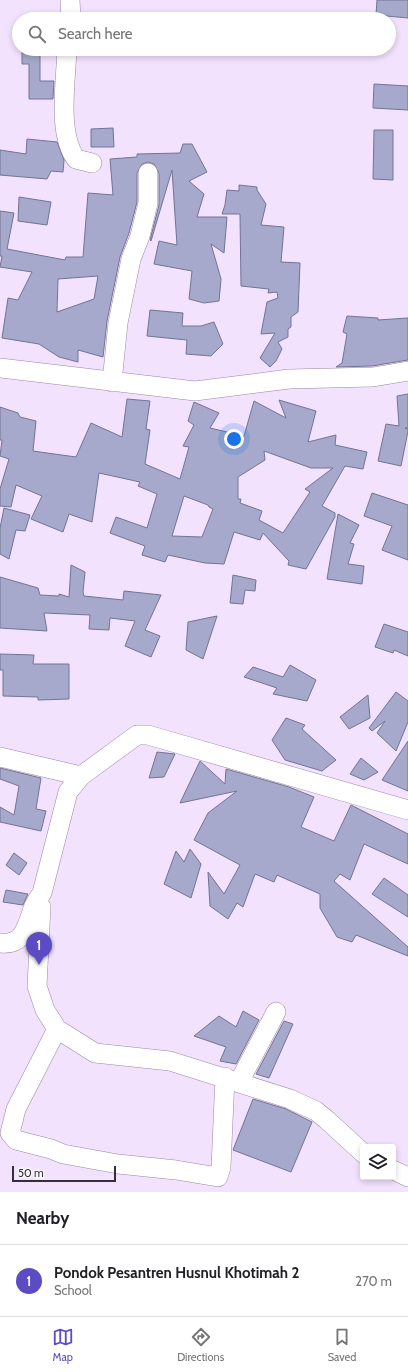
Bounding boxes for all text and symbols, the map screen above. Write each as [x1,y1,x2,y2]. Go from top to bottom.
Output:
search box [12,12,396,56]
icon: search [26,23,48,45]
text: Search here [58,25,133,43]
your location [224,429,244,449]
pin: 1 [26,932,52,965]
map controls [360,1144,396,1180]
button: layers [360,1144,396,1180]
scale bar [12,1164,116,1183]
text: 50 m [18,1166,44,1180]
text: Nearby [16,1208,69,1228]
text: Pondok Pesantren Husnul Khotimah 2 [54,1264,299,1282]
text: 1 [27,1273,31,1289]
text: 270 m [355,1273,392,1289]
text: School [54,1282,92,1298]
tab: Map [52,1326,74,1364]
tab: Directions [177,1326,224,1364]
tab: Saved [328,1326,356,1364]

